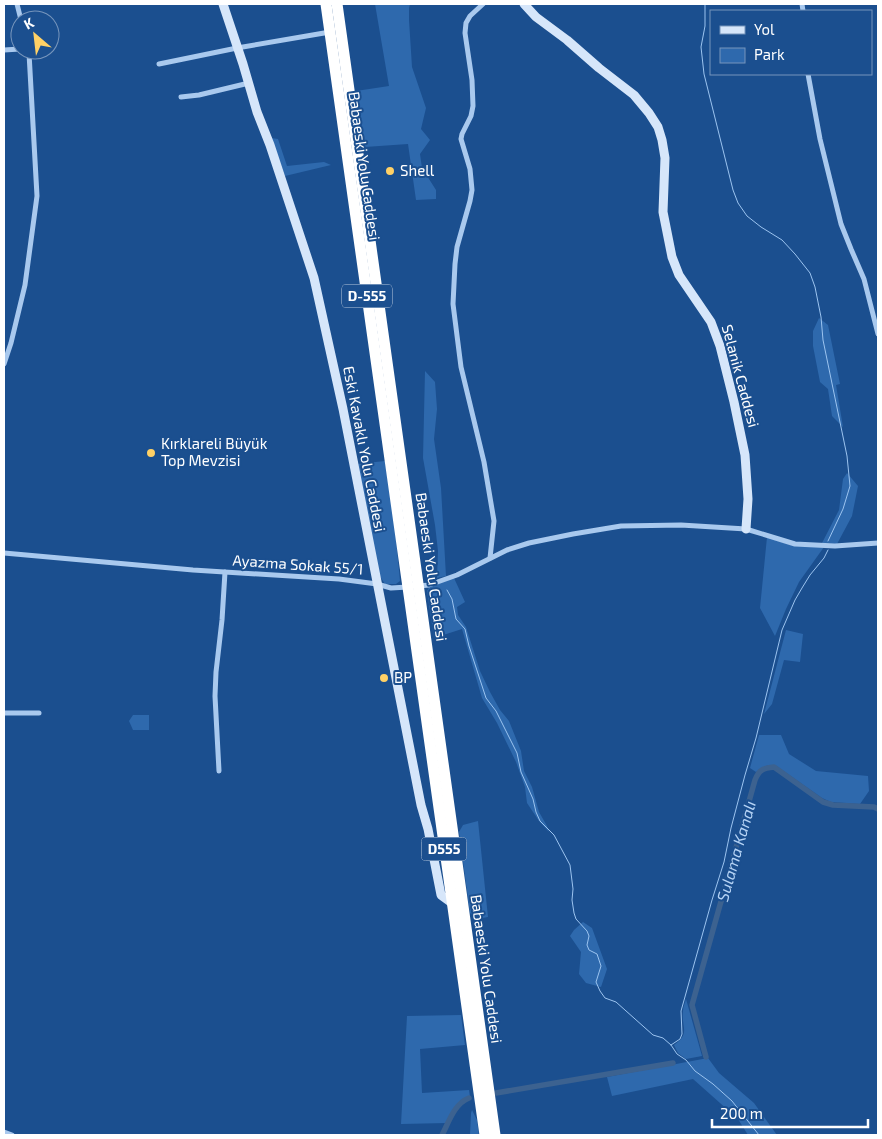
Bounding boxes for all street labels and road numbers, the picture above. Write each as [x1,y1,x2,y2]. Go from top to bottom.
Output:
street label: Babaeski Yolu Caddesi [346,90,384,241]
road number: D-555 [342,284,392,308]
street label: Selanik Caddesi [719,322,763,429]
street label: Eski Kavaklı Yolu Caddesi [340,364,390,533]
street label: Babaeski Yolu Caddesi [413,491,451,642]
street label: Ayazma Sokak 55/1 [232,550,364,578]
road number: D555 [422,838,466,861]
street label: Babaeski Yolu Caddesi [468,893,506,1044]

